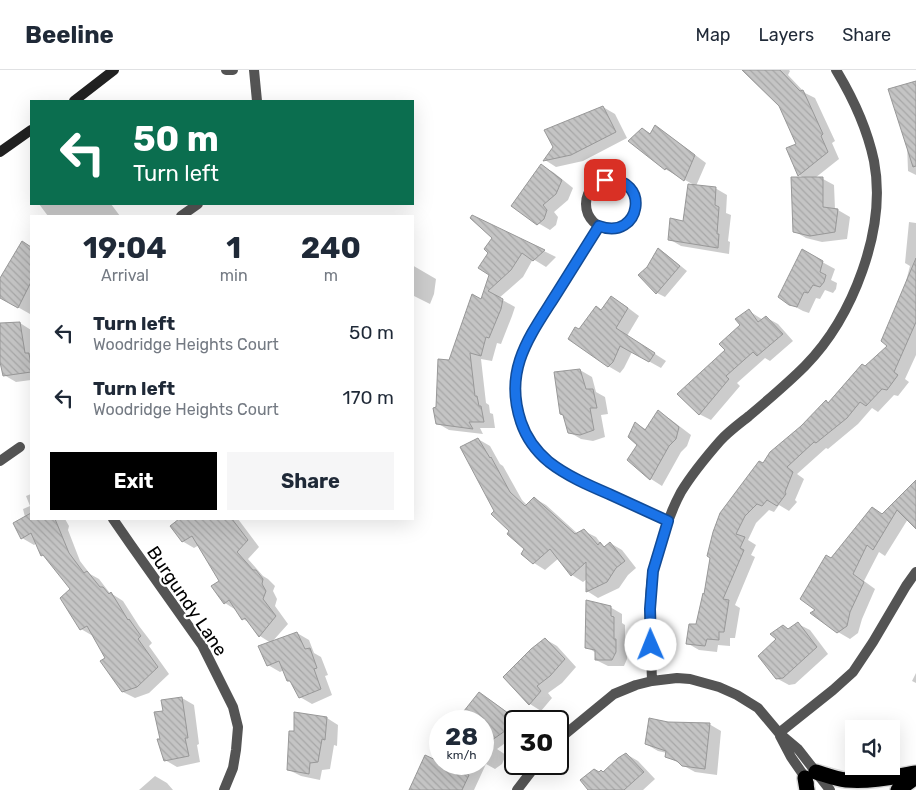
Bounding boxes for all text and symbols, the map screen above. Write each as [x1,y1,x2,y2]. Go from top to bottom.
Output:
text: Beeline [25,21,114,49]
text: Map [696,24,731,46]
text: Layers [759,24,814,46]
text: Share [842,24,891,46]
text: 50 m [133,118,219,160]
icon: left [50,120,115,185]
pin [584,159,626,201]
text: Turn left [133,160,219,187]
icon: arrive [591,166,619,194]
text: 19:04 [83,230,167,266]
text: 1 [226,230,241,266]
text: 240 [301,230,361,266]
text: Arrival [101,266,149,285]
text: min [220,266,248,285]
text: m [324,266,338,285]
text: Turn left [93,312,175,335]
icon: left [50,319,78,347]
text: 50 m [349,321,394,344]
text: Woodridge Heights Court [93,335,279,354]
text: Turn left [93,377,175,400]
icon: left [50,384,78,412]
text: 170 m [343,386,394,409]
text: Woodridge Heights Court [93,400,279,419]
button: Exit [50,452,217,510]
button: Share [227,452,394,510]
street label: Burgundy Lane [142,542,232,660]
position arrow [624,618,676,670]
speed limit sign: 30 [504,710,569,775]
map controls [845,720,900,775]
button: sound [845,720,900,775]
text: 28 [445,722,478,751]
text: km/h [447,748,476,762]

